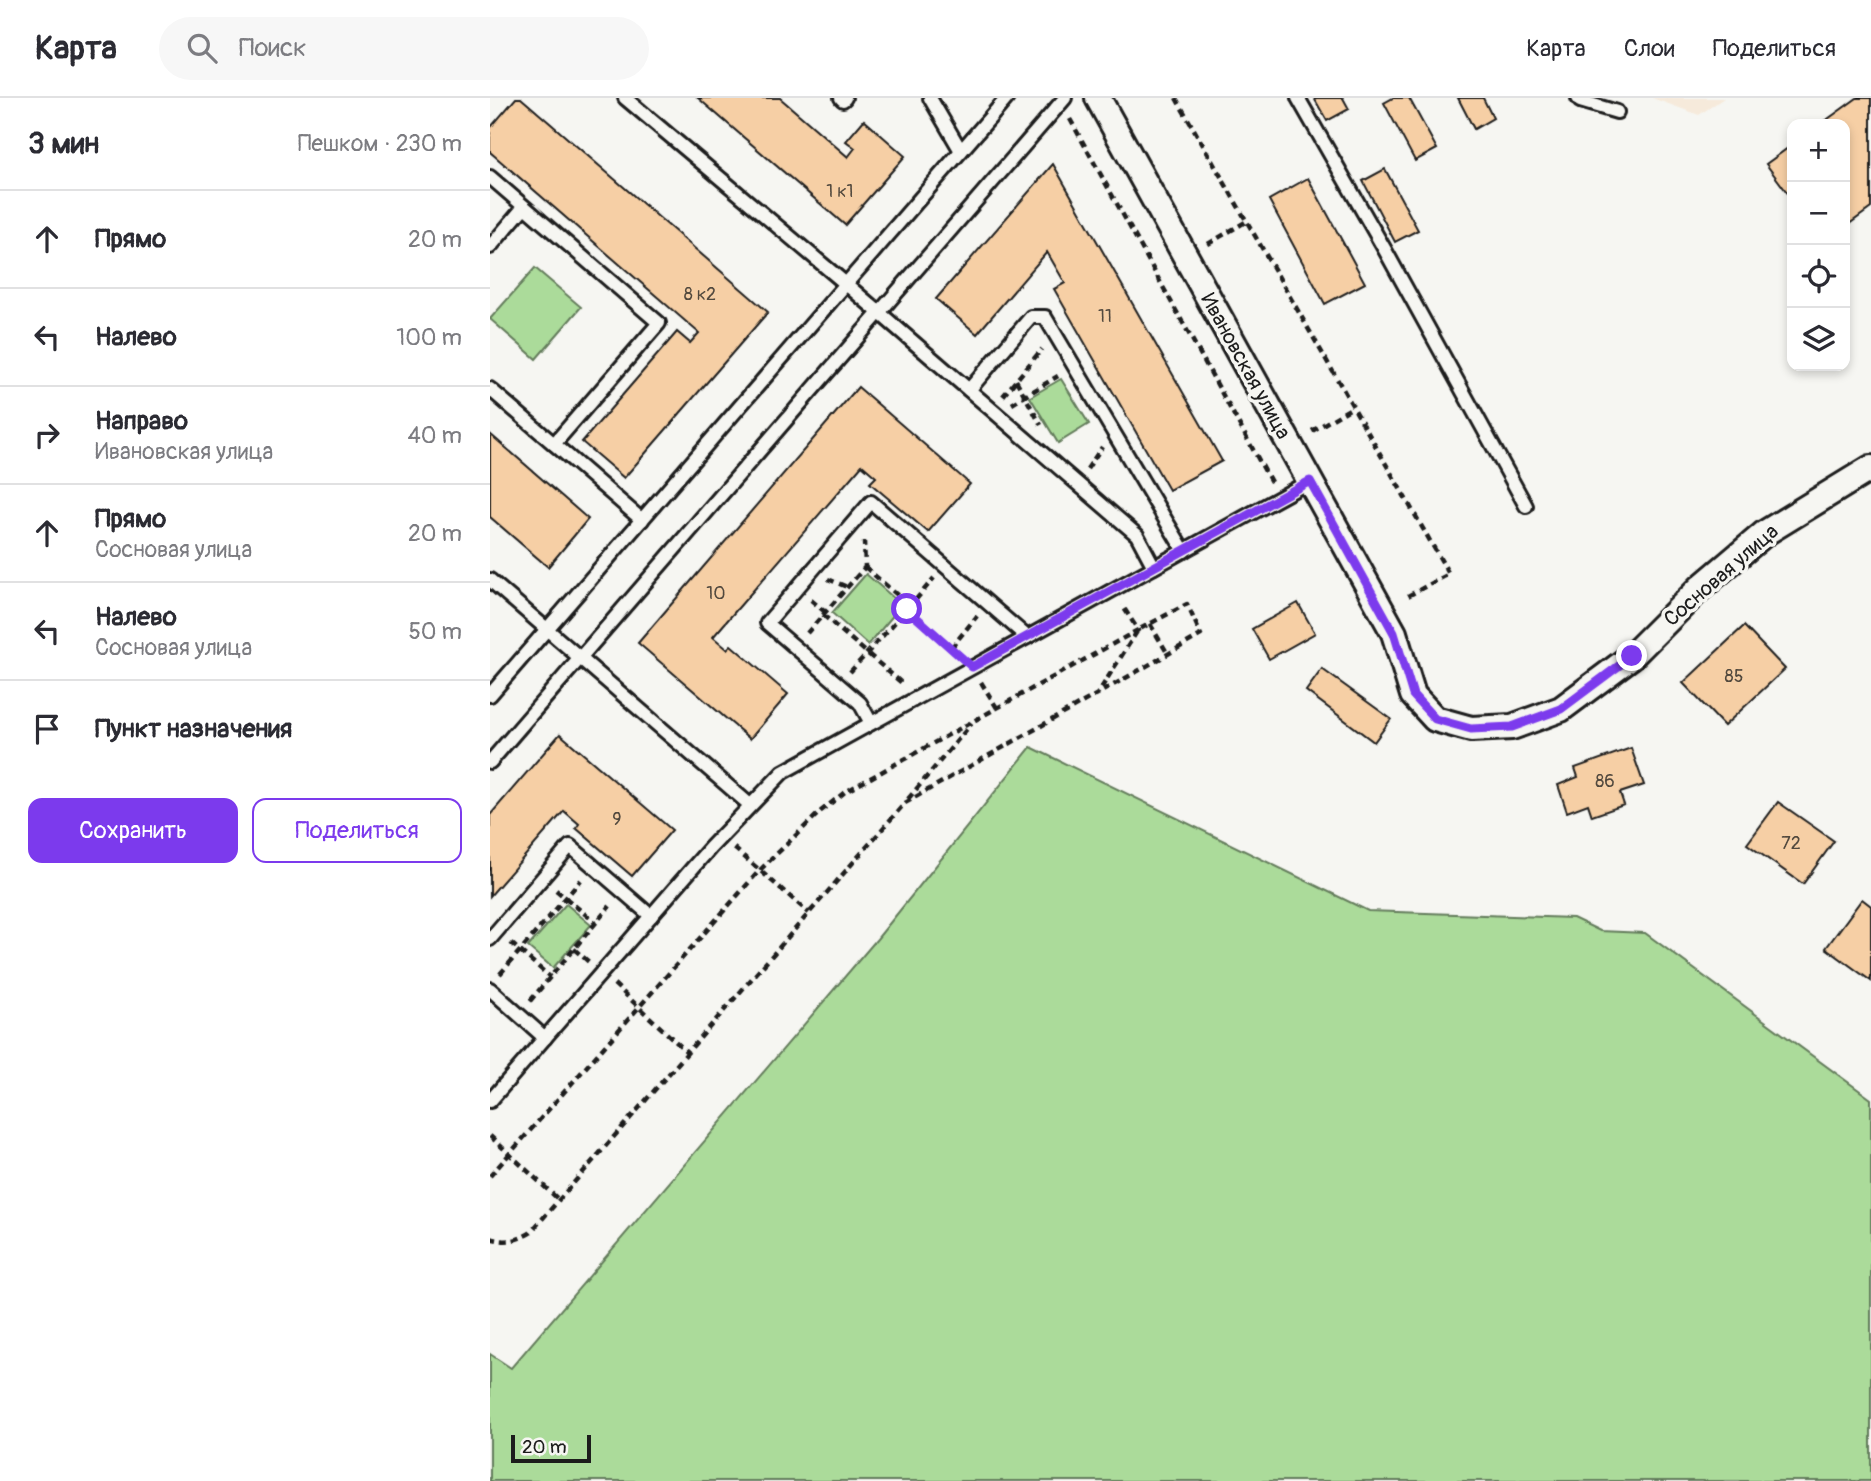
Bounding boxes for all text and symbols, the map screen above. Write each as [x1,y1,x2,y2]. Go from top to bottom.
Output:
search box [159,17,649,80]
text: Карта [35,28,117,69]
icon: search [183,29,221,67]
text: Поиск [239,32,307,64]
text: Карта [1526,34,1586,63]
text: Слои [1624,34,1675,63]
text: Поделиться [1713,34,1836,63]
map controls [1787,119,1850,371]
button: + [1787,119,1850,182]
text: 3 мин [28,125,99,162]
text: Пешком · 230 m [298,129,462,158]
house number: 1 к1 [826,180,854,203]
button: − [1787,182,1850,245]
icon: ahead [28,220,66,258]
text: Прямо [95,223,166,255]
text: 20 m [408,225,462,254]
button: locate [1787,245,1850,308]
house number: 8 к2 [684,283,716,306]
street label: Ивановская улица [1194,289,1297,444]
house number: 11 [1098,305,1112,328]
button: layers [1787,308,1850,371]
icon: left [28,318,66,356]
text: Налево [95,321,177,353]
text: 100 m [396,323,462,352]
text: Направо [95,405,188,437]
icon: right [28,416,66,454]
text: 40 m [408,421,462,450]
text: Ивановская улица [95,437,273,466]
text: Прямо [95,503,166,535]
icon: ahead [28,514,66,552]
street label: Сосновая улица [1658,518,1784,633]
text: 20 m [408,519,462,548]
text: Сосновая улица [95,535,252,564]
house number: 10 [706,582,726,605]
route start [891,593,922,624]
text: Налево [95,601,177,633]
icon: left [28,612,66,650]
text: 50 m [408,617,462,646]
text: Сосновая улица [95,633,252,662]
route end [1616,640,1647,671]
house number: 85 [1725,665,1743,688]
icon: arrive [28,710,66,748]
text: Пункт назначения [95,713,292,745]
house number: 86 [1595,770,1615,793]
button: Сохранить [28,798,238,863]
button: Поделиться [252,798,462,863]
house number: 9 [612,808,622,831]
house number: 72 [1781,832,1801,855]
scale bar [511,1432,592,1464]
text: 20 m [522,1435,567,1459]

